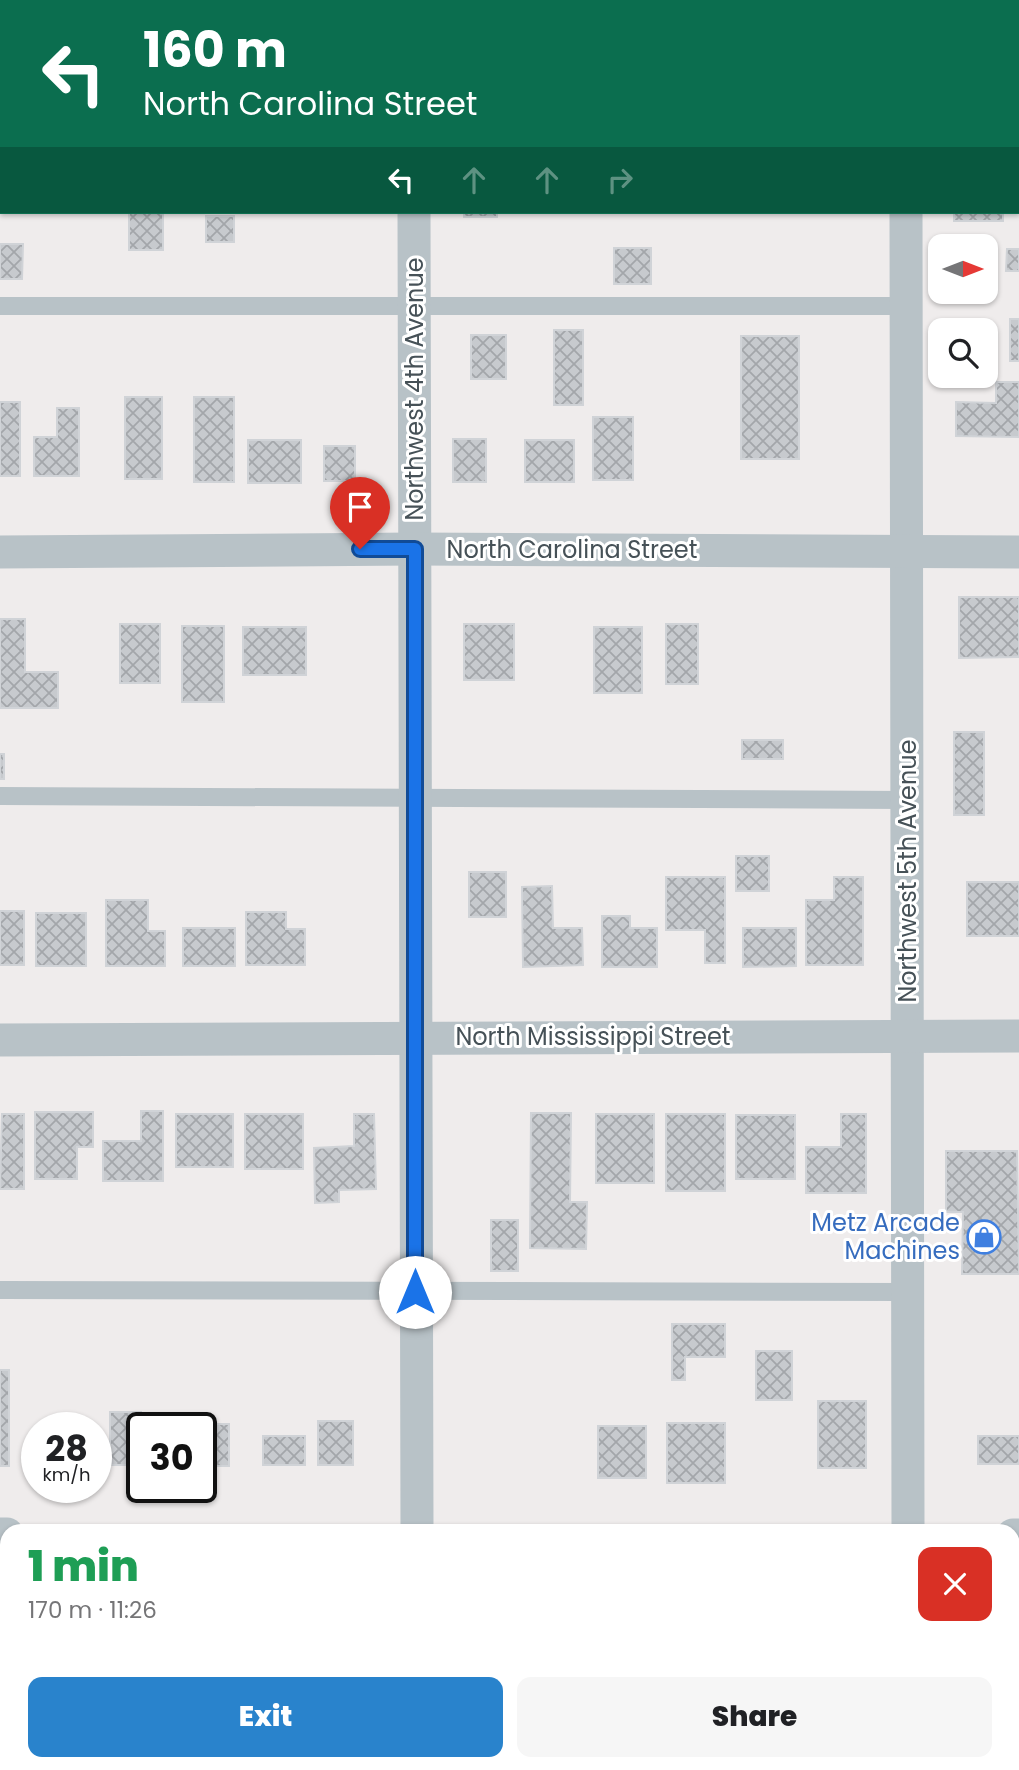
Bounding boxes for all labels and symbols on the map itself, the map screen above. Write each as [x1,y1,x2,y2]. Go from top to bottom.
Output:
north arrow [928,234,998,304]
street label: Northwest 4th Avenue [398,257,431,521]
pin [330,477,390,549]
street label: North Carolina Street [447,533,697,566]
street label: Northwest 5th Avenue [891,739,924,1003]
street label: North Mississippi Street [455,1020,731,1053]
place label: Metz Arcade Machines [811,1206,960,1267]
shop icon: Metz Arcade Machines [965,1218,1003,1256]
position arrow [378,1255,452,1329]
speed limit sign: 30 [126,1412,217,1503]

